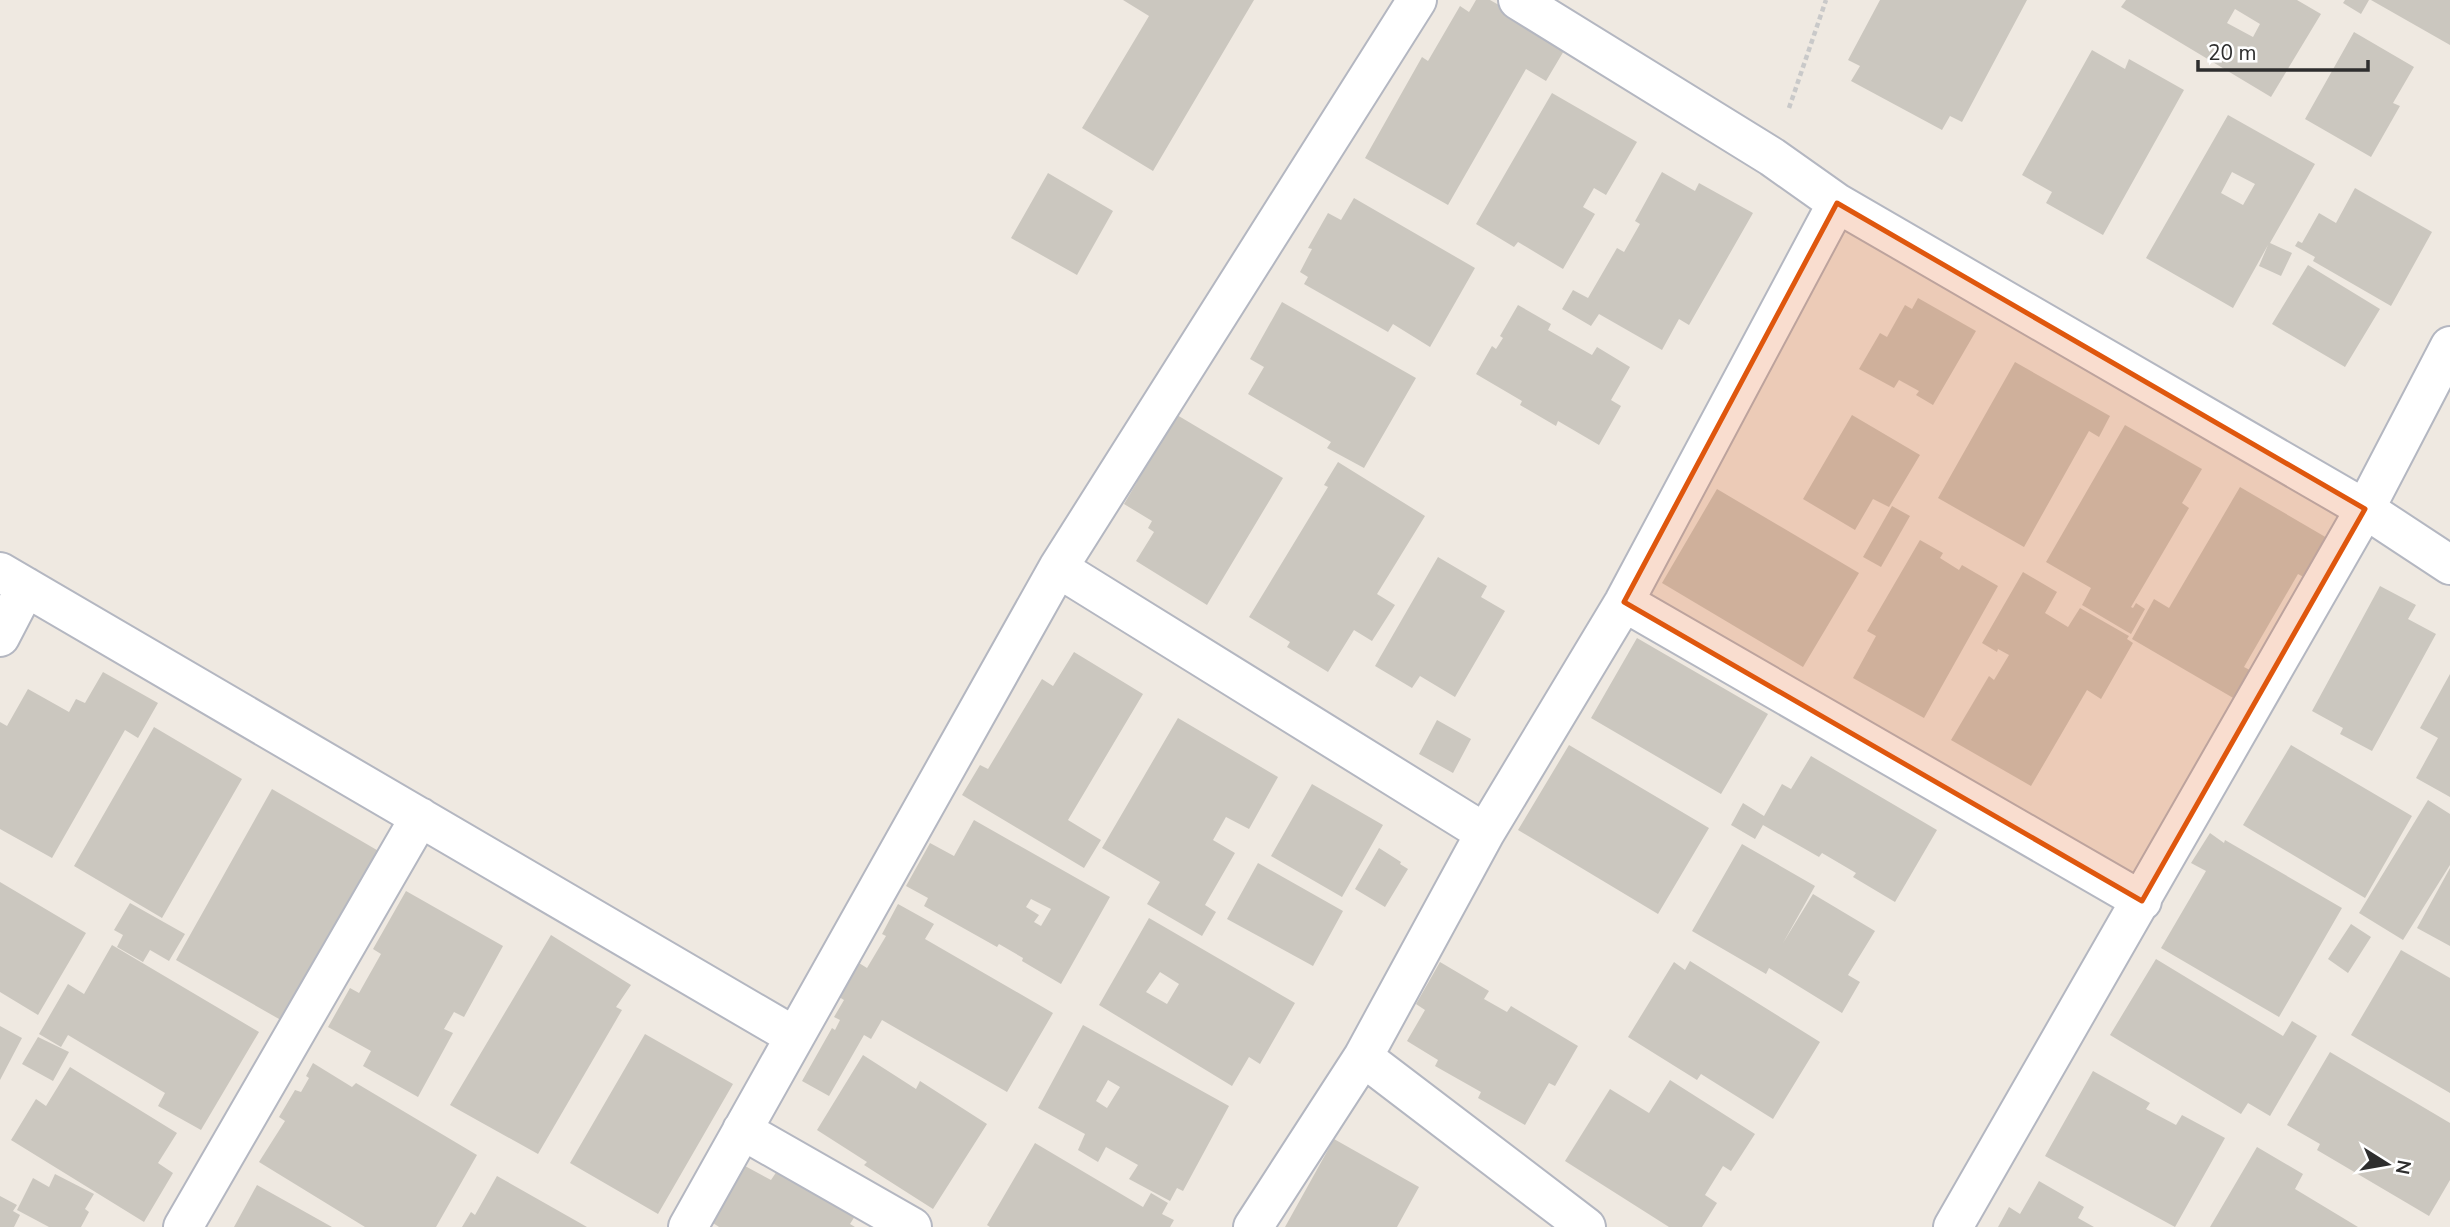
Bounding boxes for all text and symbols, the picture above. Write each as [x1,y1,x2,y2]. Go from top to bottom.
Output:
scale bar [2198,28,2368,72]
text: 20 m [2208,39,2257,67]
north arrow [2352,1129,2422,1199]
text: N [2389,1158,2417,1177]

